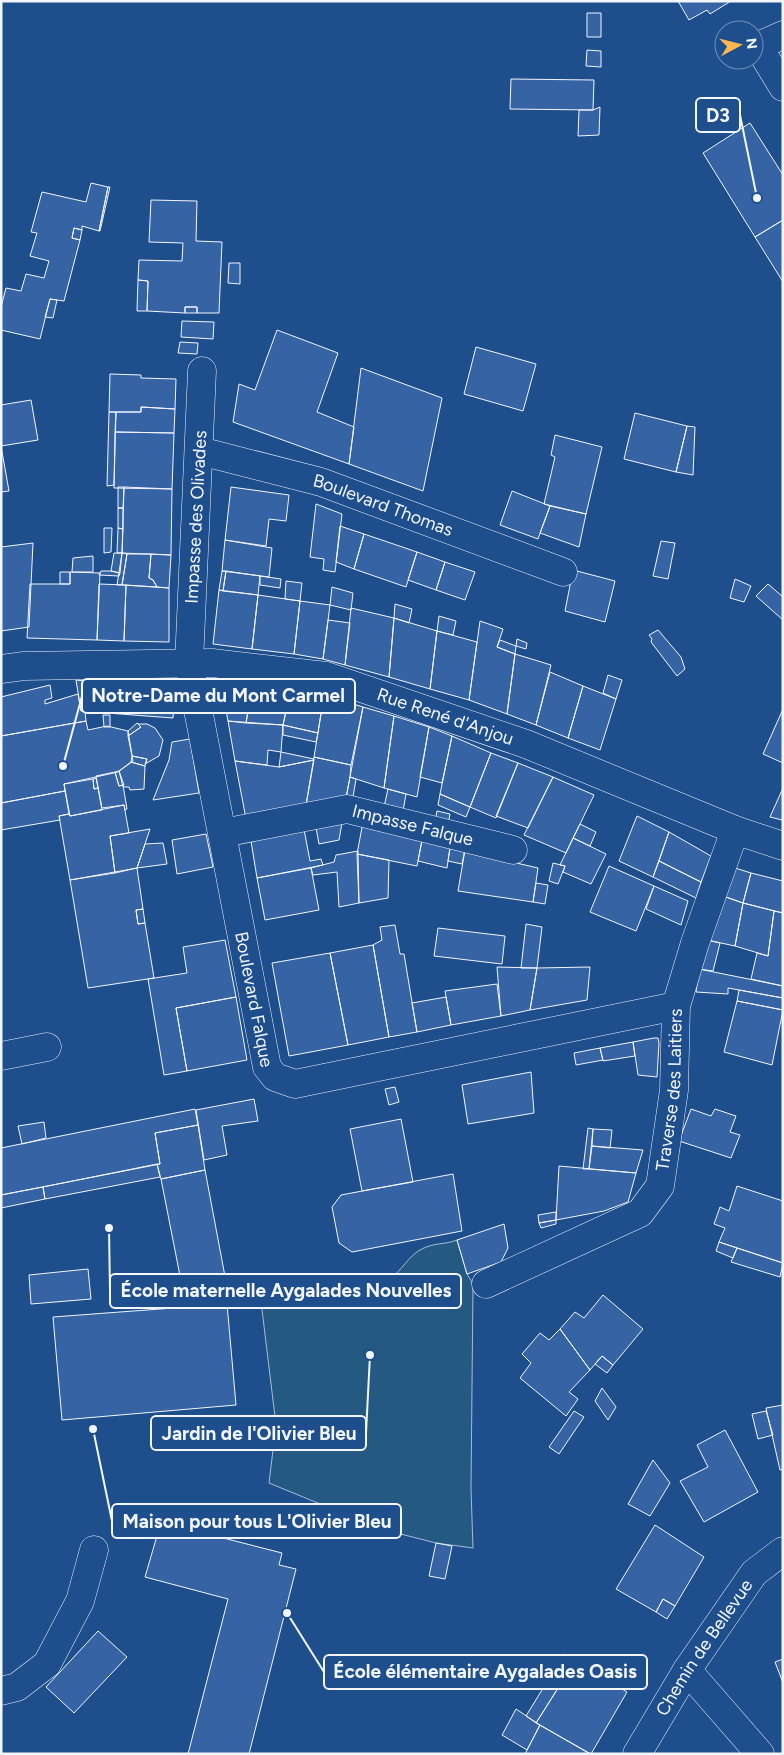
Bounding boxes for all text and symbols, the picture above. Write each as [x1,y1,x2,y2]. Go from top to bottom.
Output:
north arrow [714,20,764,70]
text: N [742,37,761,50]
callout: D3 [696,98,740,132]
text: D3 [706,104,730,127]
street label: Impasse des Olivades [180,430,212,604]
street label: Boulevard Thomas [311,469,456,541]
callout: Notre-Dame du Mont Carmel [82,679,355,713]
street label: Rue René d'Anjou [374,683,516,750]
text: Notre-Dame du Mont Carmel [91,684,345,707]
street label: Impasse Falque [350,800,476,851]
street label: Boulevard Falque [230,930,278,1069]
street label: Traverse des Laitiers [651,1008,687,1173]
callout: École maternelle Aygalades Nouvelles [110,1274,461,1308]
text: École maternelle Aygalades Nouvelles [121,1279,452,1302]
callout: Jardin de l'Olivier Bleu [151,1416,366,1450]
text: Jardin de l'Olivier Bleu [161,1422,357,1445]
callout: Maison pour tous L'Olivier Bleu [112,1504,401,1538]
text: Maison pour tous L'Olivier Bleu [122,1510,392,1533]
street label: Chemin de Bellevue [651,1575,757,1720]
callout: École élémentaire Aygalades Oasis [324,1655,647,1689]
text: École élémentaire Aygalades Oasis [333,1660,637,1683]

